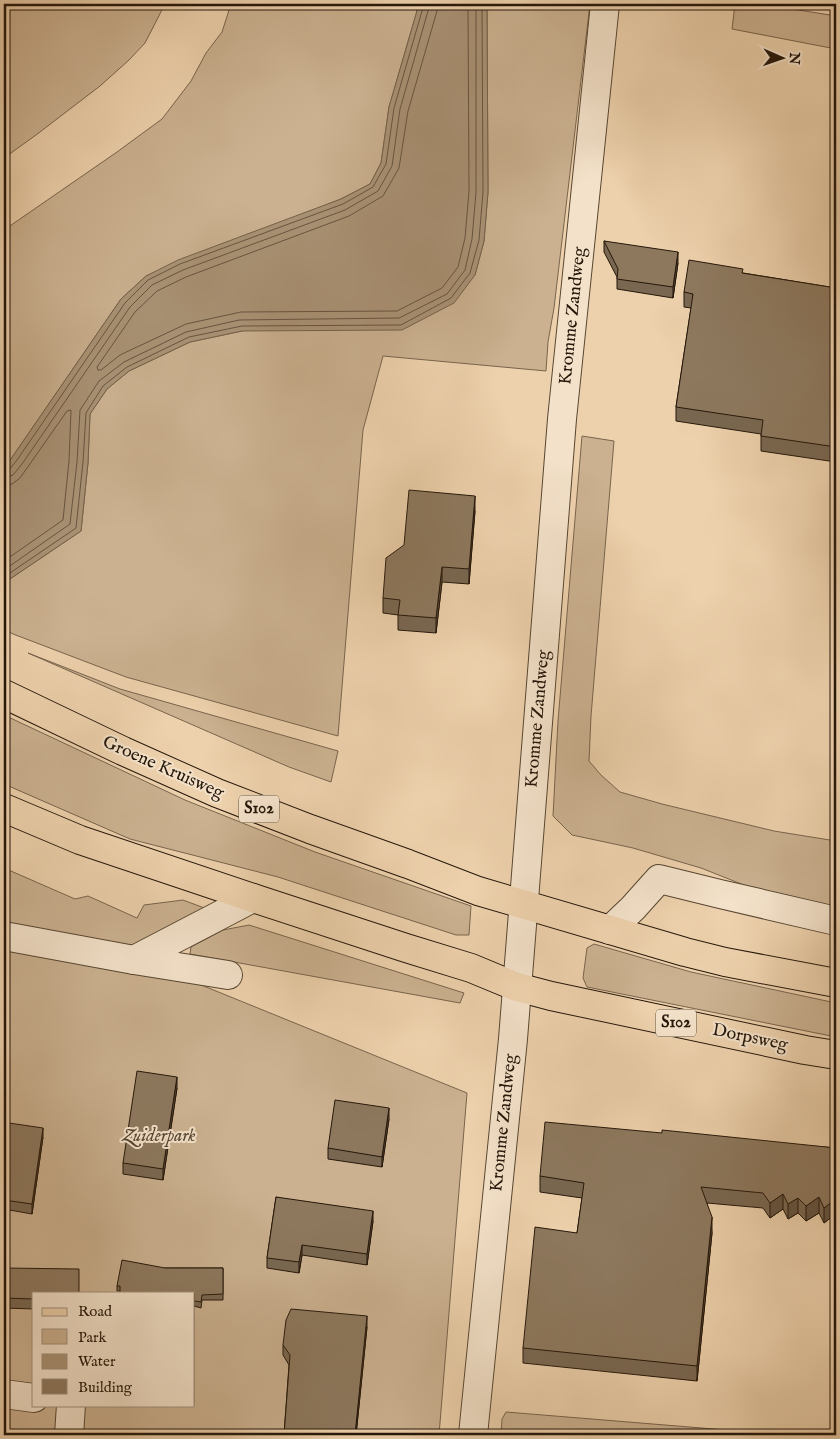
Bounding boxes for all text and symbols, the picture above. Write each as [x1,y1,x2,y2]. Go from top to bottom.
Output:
north arrow [758,32,808,82]
text: N [785,51,803,65]
street label: Kromme Zandweg [554,246,592,386]
street label: Kromme Zandweg [521,649,556,789]
street label: Groene Kruisweg [99,731,228,805]
road number: S102 [239,796,279,822]
road number: S102 [656,1010,696,1036]
street label: Dorpsweg [710,1019,790,1057]
street label: Kromme Zandweg [485,1053,523,1193]
park label: Zuiderpark [120,1125,196,1148]
legend [32,1292,195,1406]
text: Road [78,1302,113,1321]
text: Park [78,1328,108,1347]
text: Water [78,1352,116,1371]
text: Building [78,1378,133,1397]

